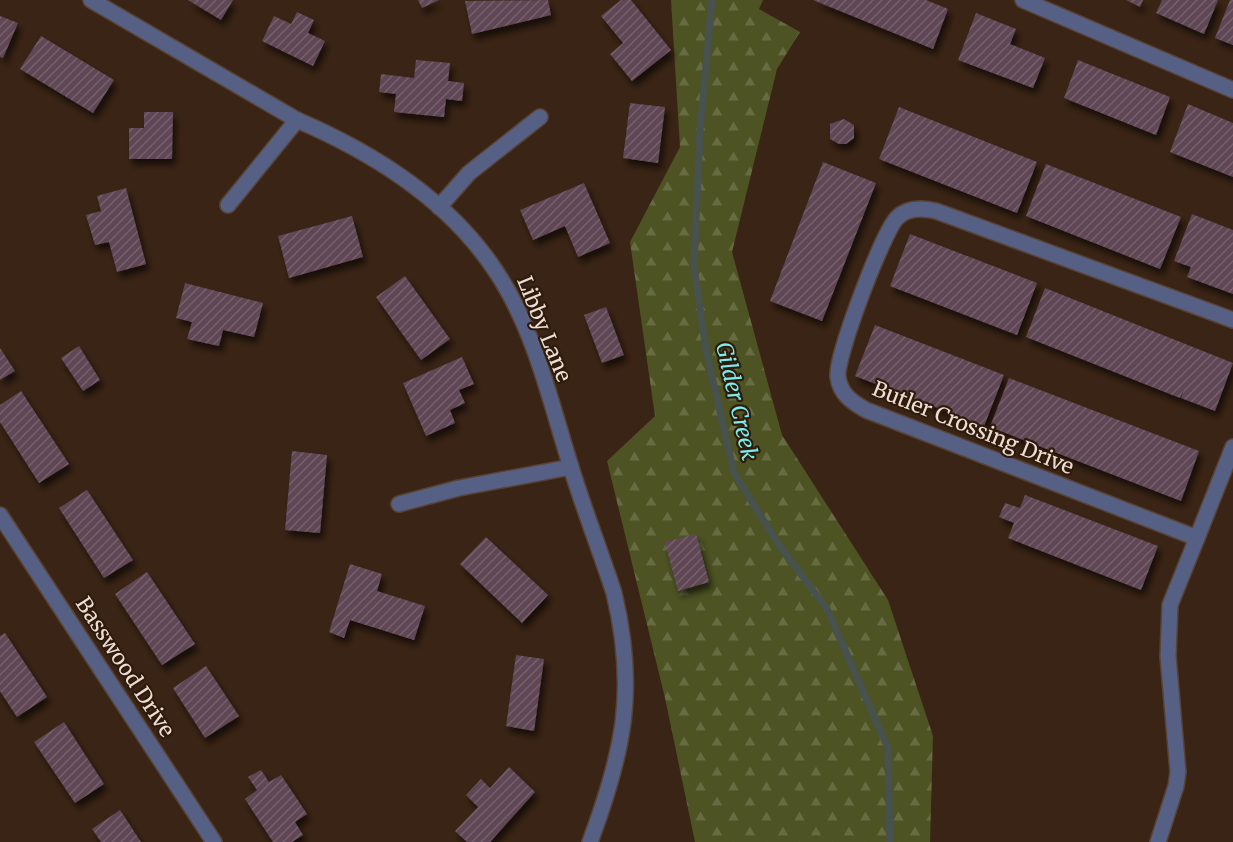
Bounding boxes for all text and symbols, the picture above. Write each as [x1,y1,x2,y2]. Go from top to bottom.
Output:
street label: Libby Lane [511,272,578,386]
water label: Gilder Creek [710,339,764,463]
street label: Butler Crossing Drive [869,375,1078,480]
street label: Basswood Drive [70,591,181,742]

